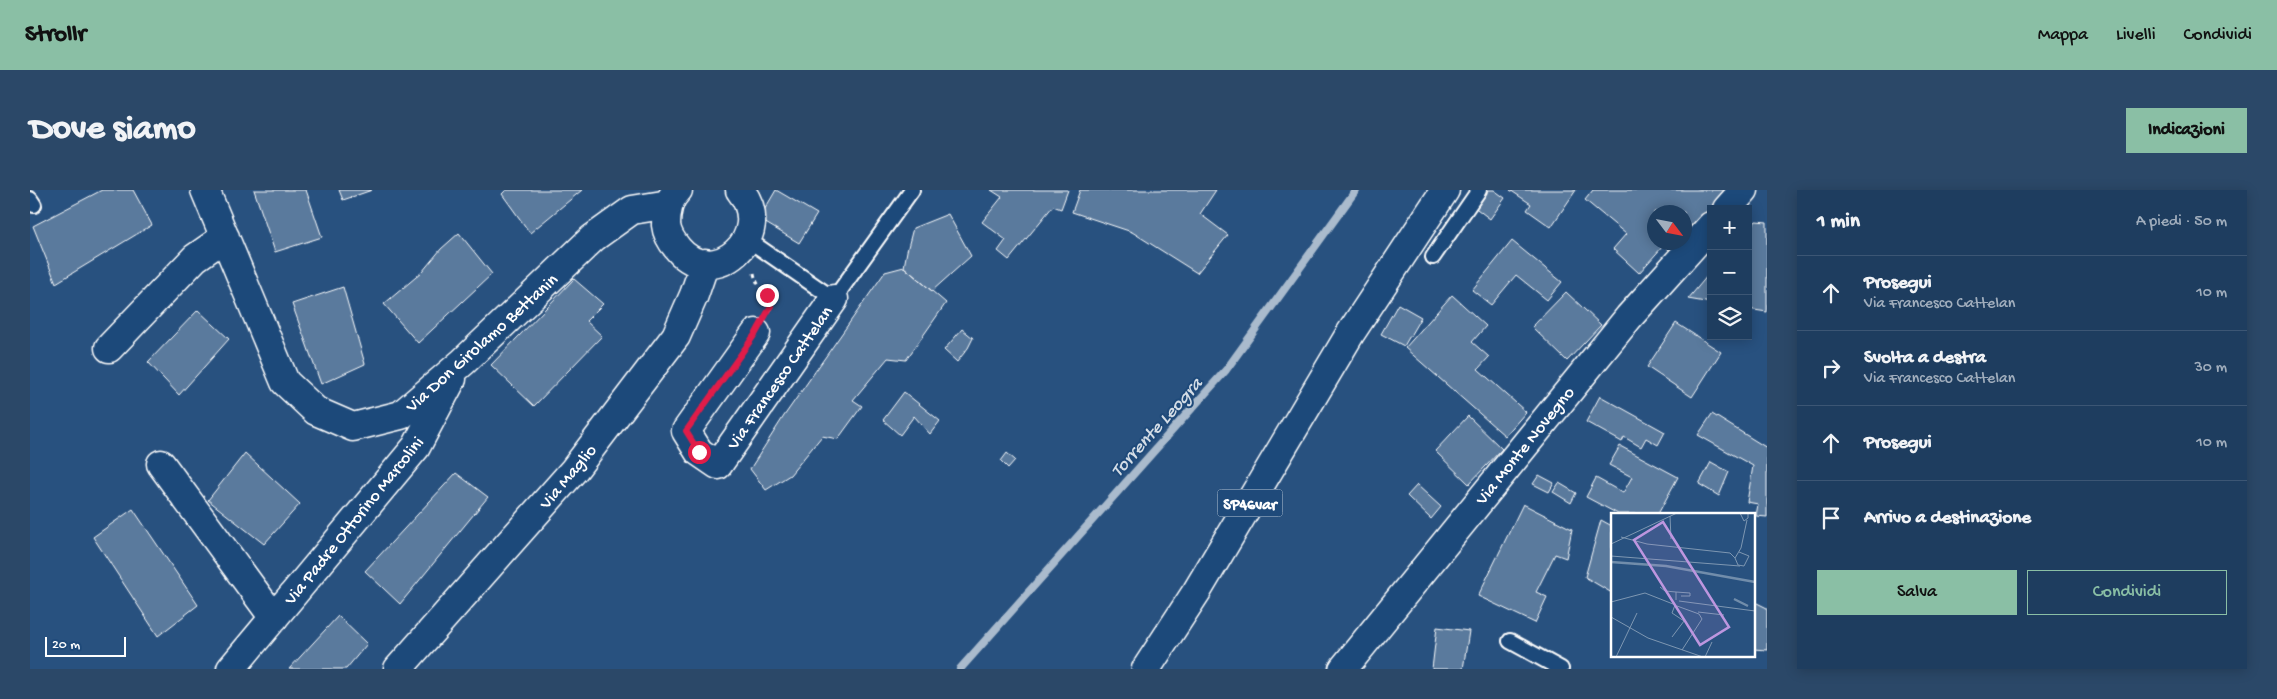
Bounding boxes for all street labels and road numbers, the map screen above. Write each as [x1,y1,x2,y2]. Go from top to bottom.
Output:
street label: Via Don Girolamo Bettanin [401,270,563,418]
street label: Via Francesco Cattelan [723,302,839,455]
street label: Via Monte Novegno [1471,383,1580,511]
street label: Via Padre Ottorino Marcolini [280,433,429,611]
street label: Via Maglio [535,441,602,515]
road number: SP46var [1218,490,1282,516]

